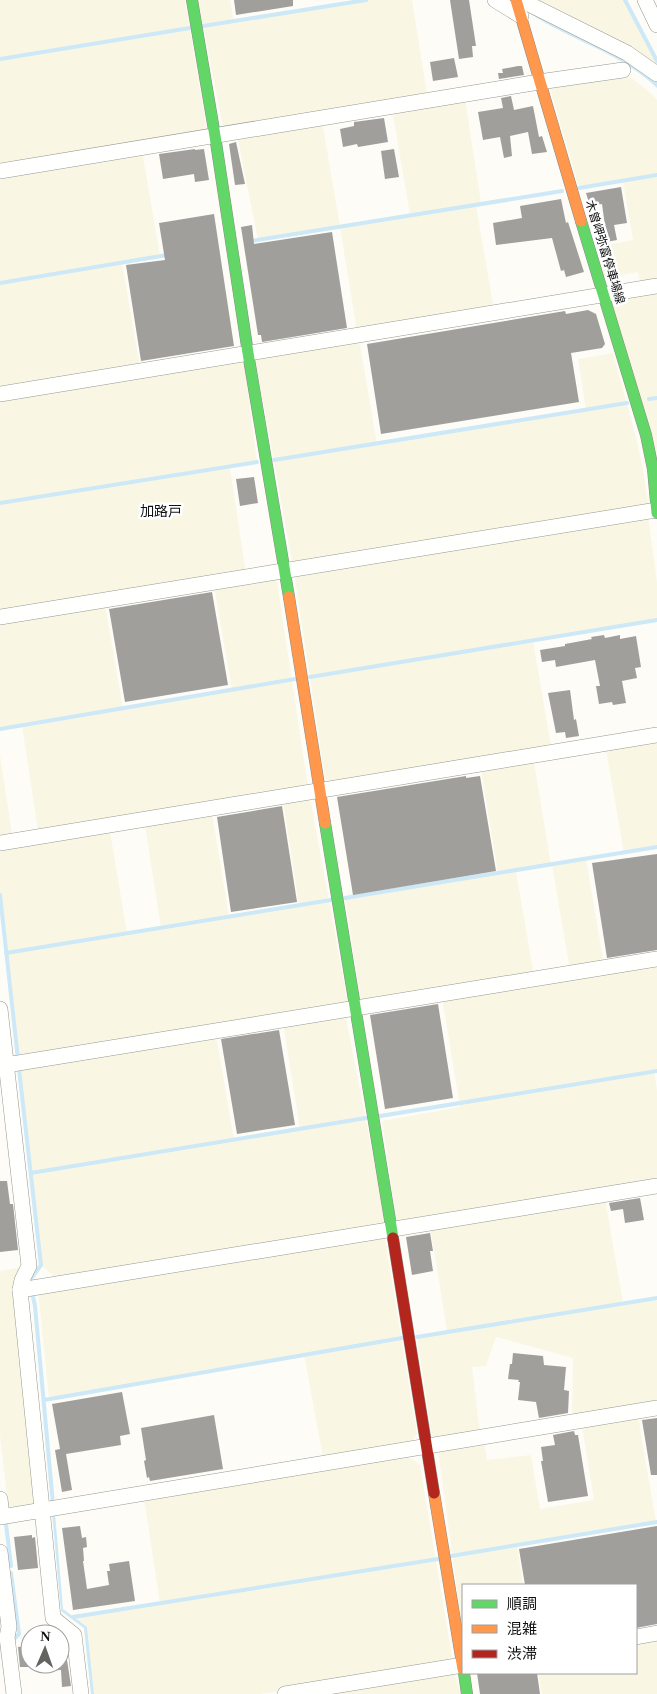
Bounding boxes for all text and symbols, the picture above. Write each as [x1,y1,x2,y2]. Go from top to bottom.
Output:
street label: 木曽岬弥富停車場線 [583,198,627,306]
district label: 加路戸 [140,504,182,519]
legend [462,1584,637,1674]
text: 順調 [507,1596,537,1612]
text: 混雑 [507,1621,537,1637]
north arrow [20,1624,70,1674]
text: N [40,1629,51,1644]
text: 渋滞 [507,1646,537,1662]

